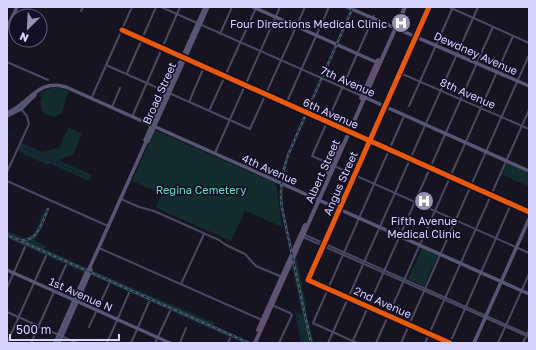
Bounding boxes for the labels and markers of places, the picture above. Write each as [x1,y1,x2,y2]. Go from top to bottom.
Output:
hospital icon: Four Directions Medical Clinic [390,12,412,34]
place label: Four Directions Medical Clinic [230,17,387,30]
hospital icon: Fifth Avenue Medical Clinic [413,190,435,212]
place label: Fifth Avenue Medical Clinic [387,214,461,240]

